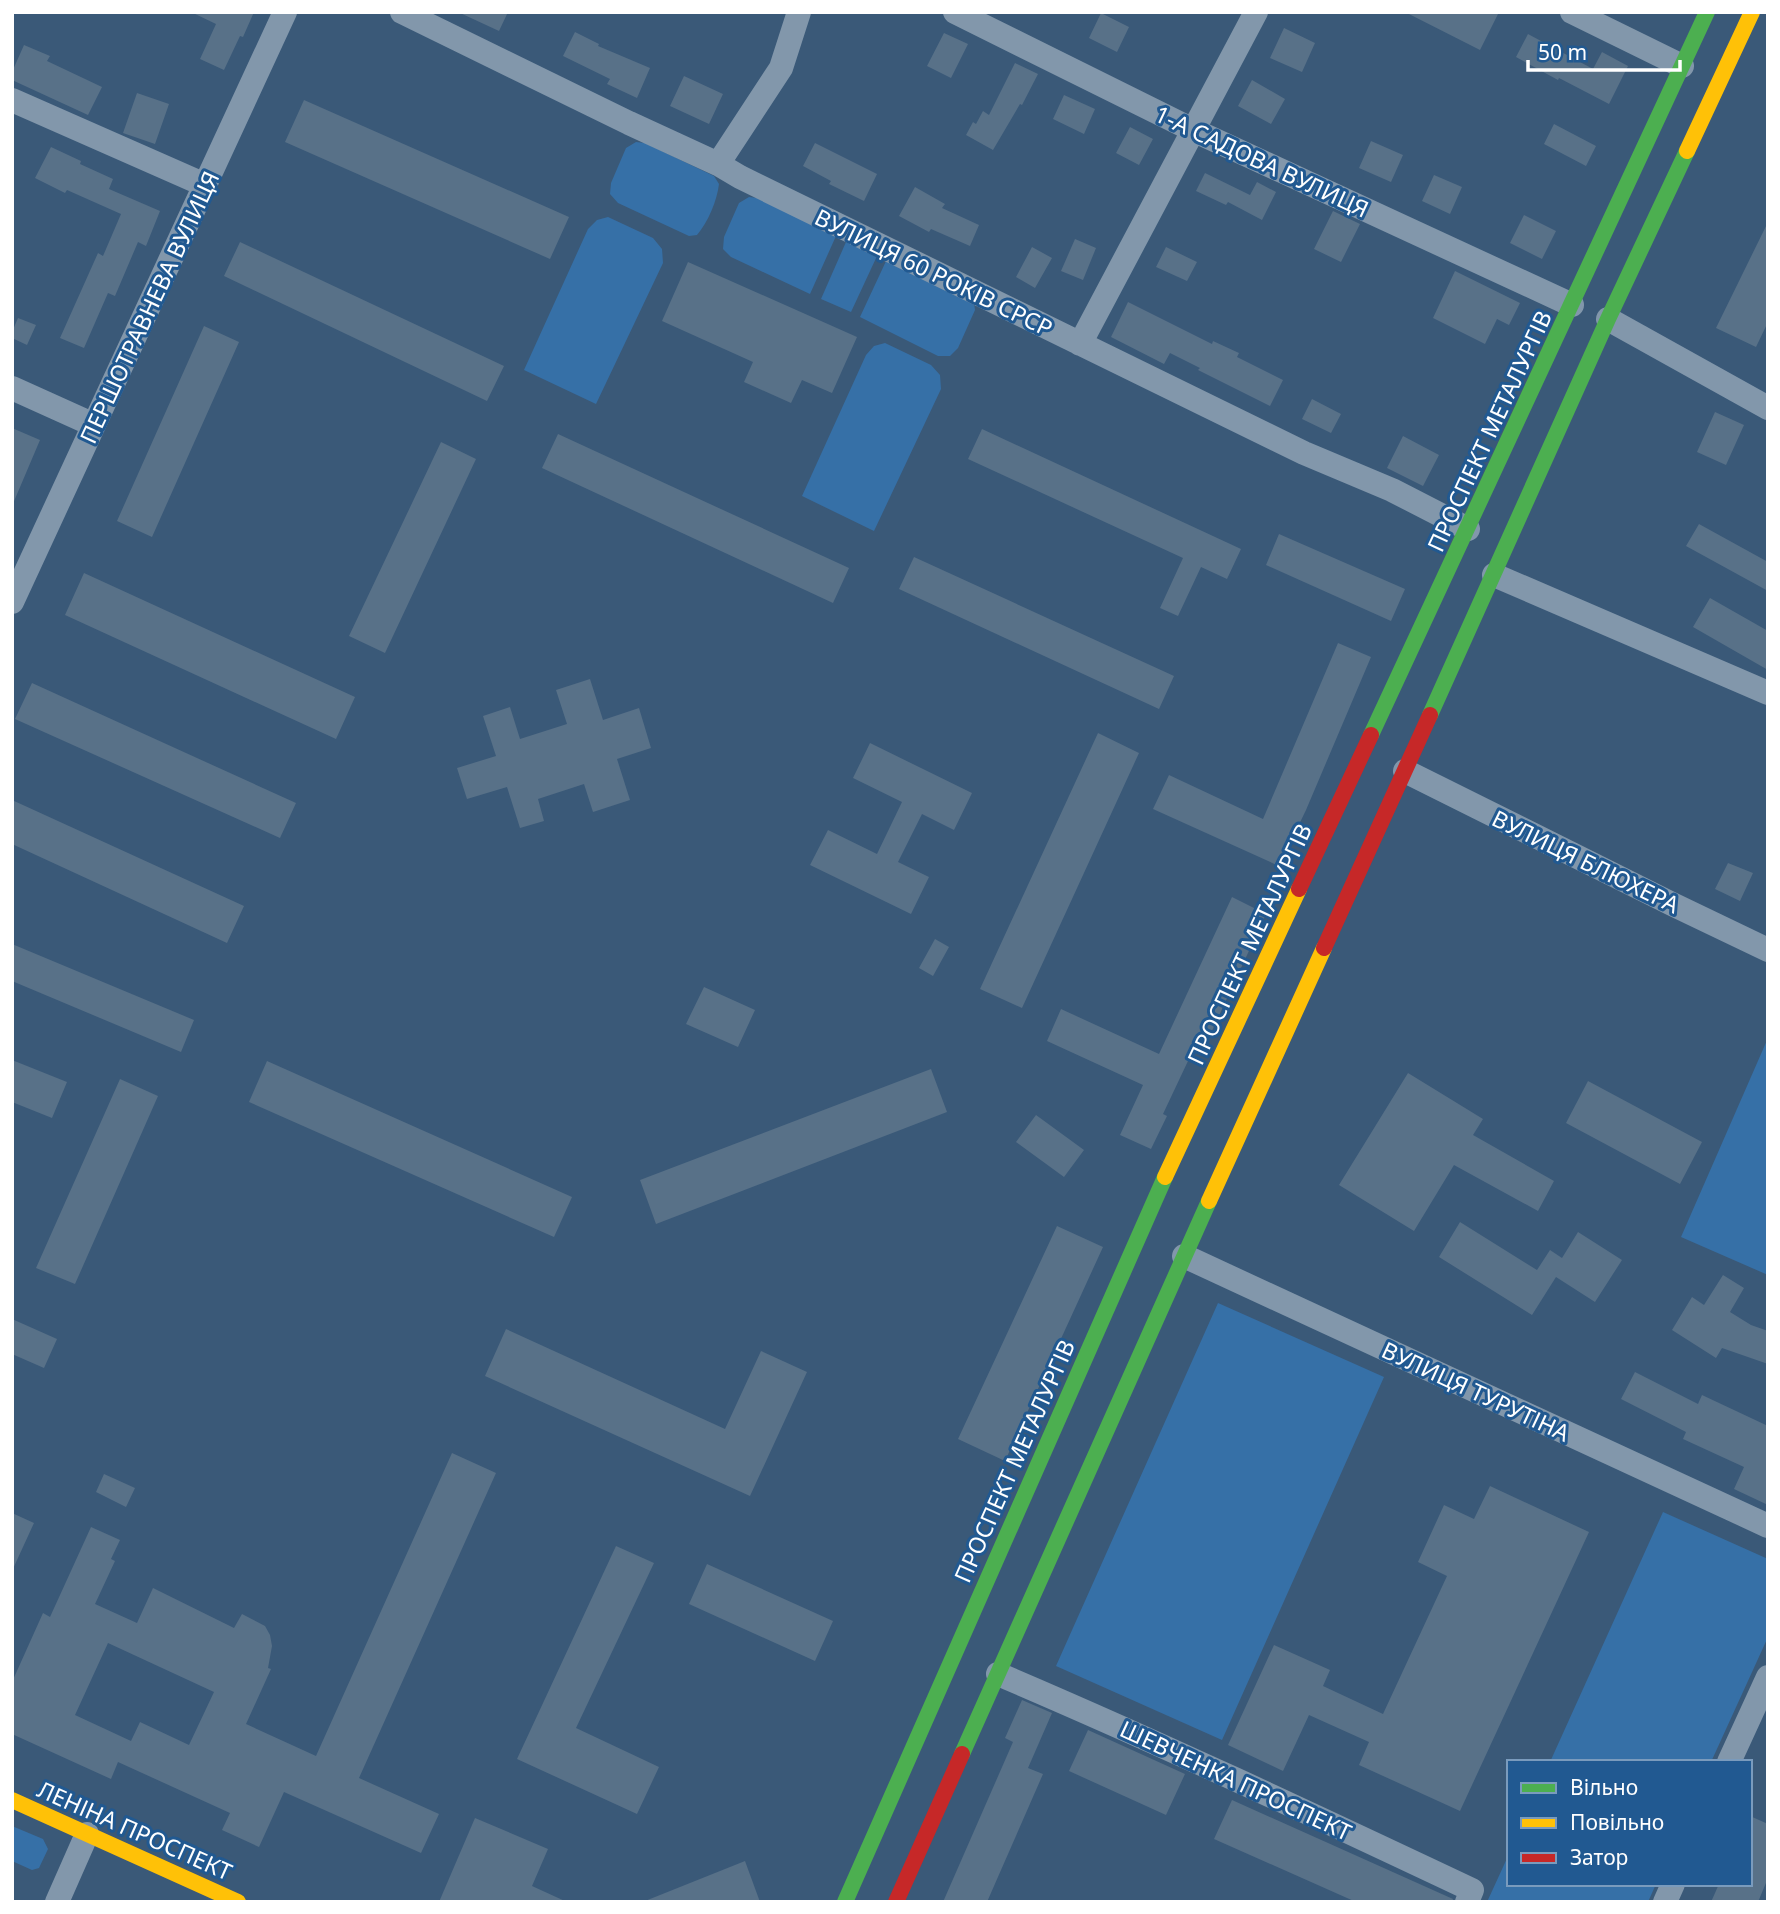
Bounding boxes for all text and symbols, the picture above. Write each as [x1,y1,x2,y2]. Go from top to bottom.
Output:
scale bar [1528,28,1680,72]
text: 50 m [1538,38,1587,66]
street label: 1-А САДОВА ВУЛИЦЯ [1150,97,1374,225]
street label: ПЕРШОТРАВНЕВА ВУЛИЦЯ [72,166,226,448]
street label: ВУЛИЦЯ 60 РОКІВ СРСР [810,200,1058,344]
street label: ПРОСПЕКТ МЕТАЛУРГІВ [1419,305,1559,557]
street label: ВУЛИЦЯ БЛЮХЕРА [1487,802,1685,920]
street label: ПРОСПЕКТ МЕТАЛУРГІВ [1179,818,1319,1070]
street label: ВУЛИЦЯ ТУРУТІНА [1377,1333,1575,1449]
street label: ПРОСПЕКТ МЕТАЛУРГІВ [946,1335,1082,1587]
street label: ШЕВЧЕНКА ПРОСПЕКТ [1115,1712,1357,1848]
legend [1507,1760,1752,1886]
street label: ЛЕНІНА ПРОСПЕКТ [33,1773,238,1887]
text: Вільно [1570,1773,1638,1801]
text: Повільно [1570,1808,1664,1836]
text: Затор [1570,1843,1628,1871]

